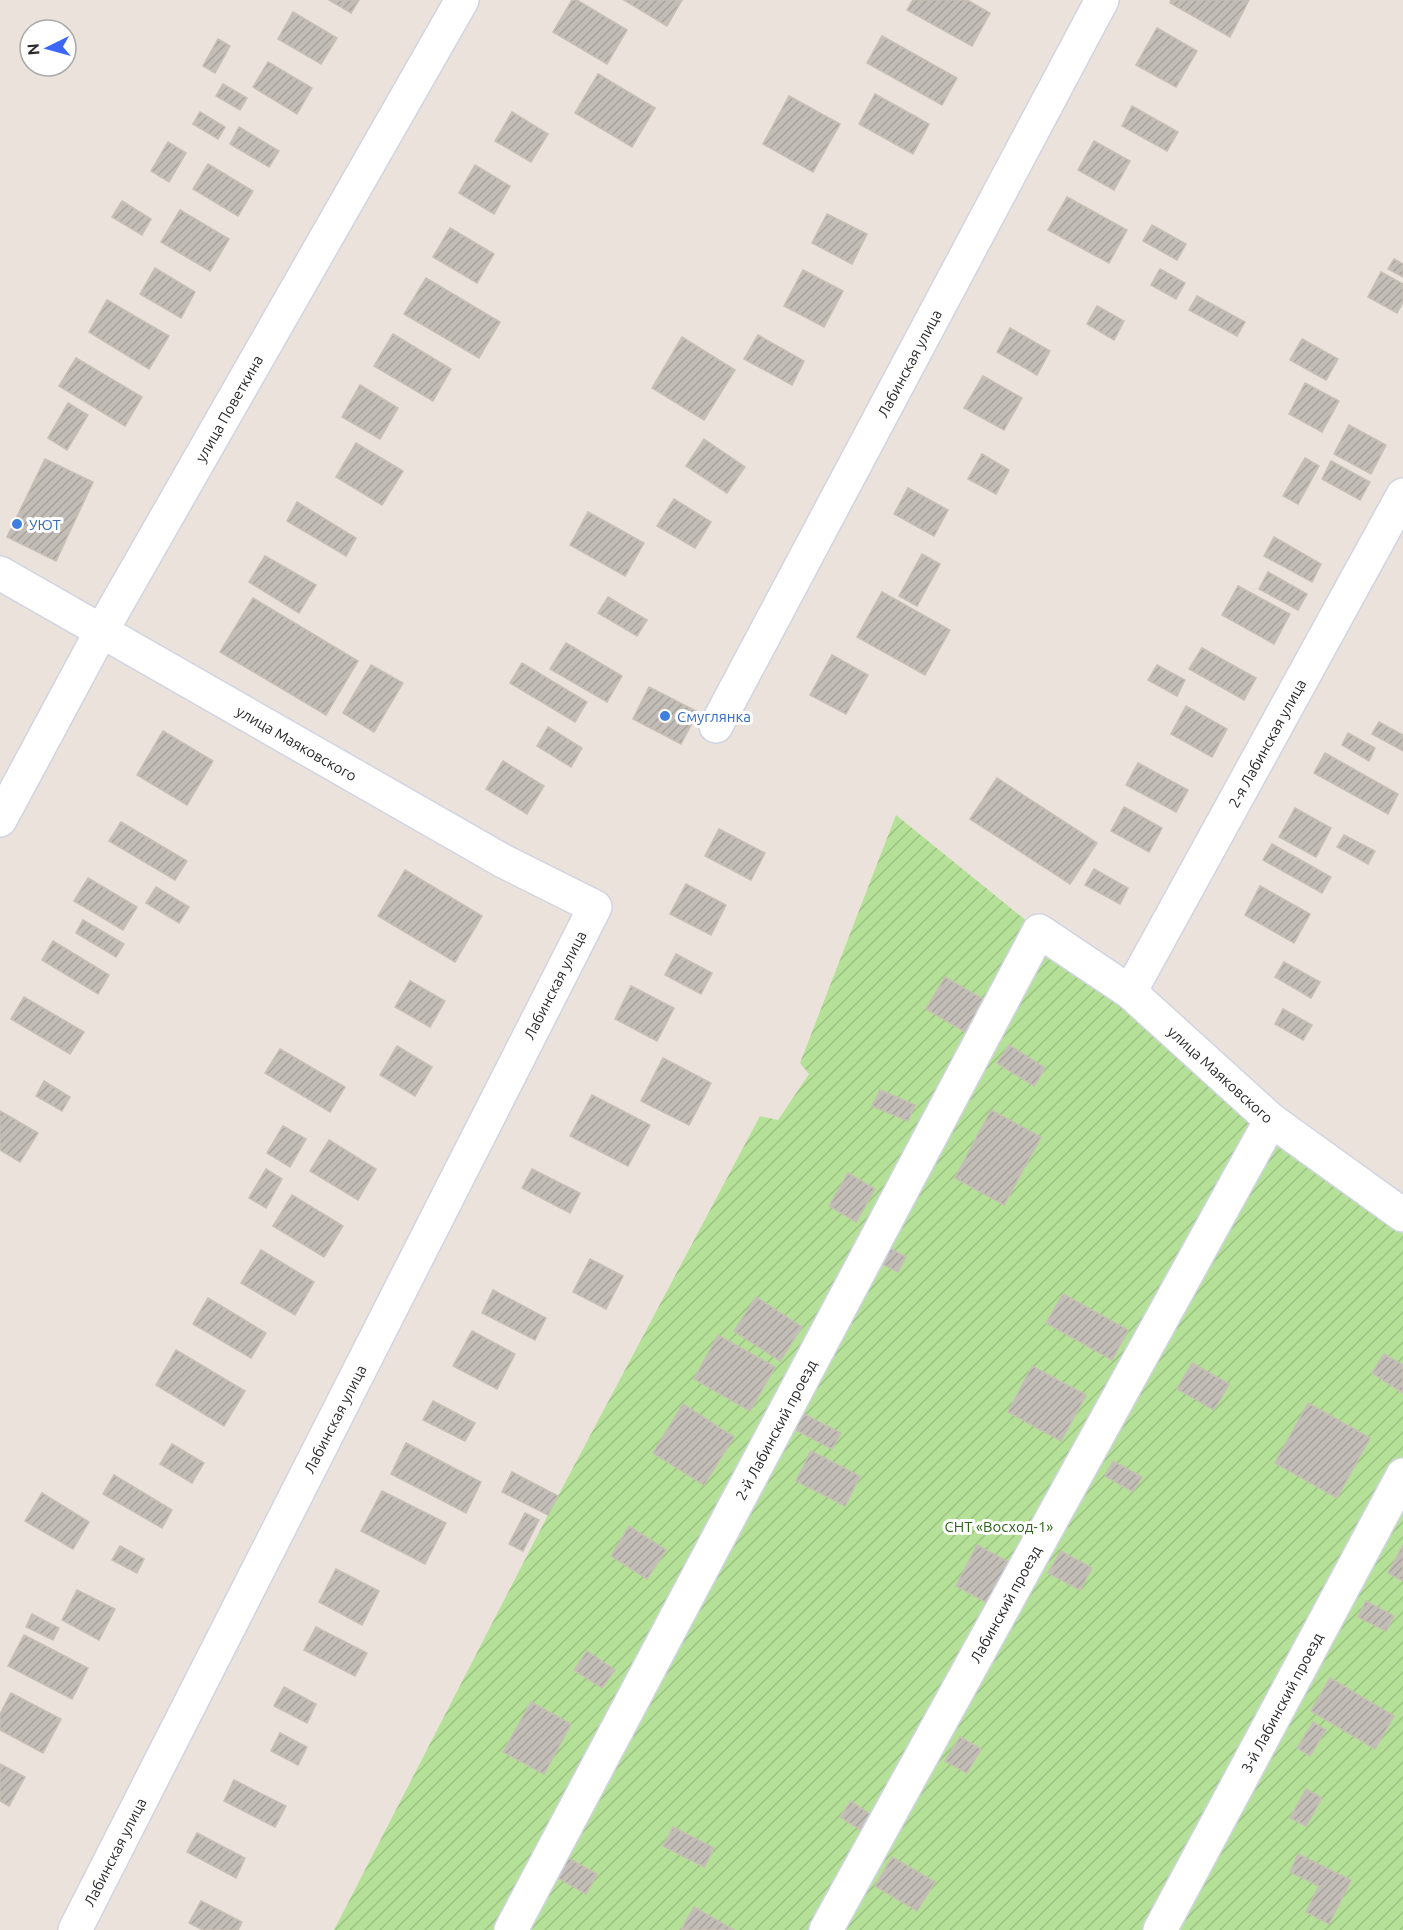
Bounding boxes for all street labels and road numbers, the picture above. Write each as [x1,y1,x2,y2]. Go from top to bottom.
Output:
street label: Лабинская улица [873,306,945,420]
street label: улица Поветкина [192,352,266,465]
street label: 2-я Лабинская улица [1225,676,1309,810]
street label: улица Маяковского [234,702,360,784]
street label: Лабинская улица [520,928,590,1042]
street label: улица Маяковского [1165,1022,1277,1126]
street label: 2-й Лабинский проезд [731,1356,820,1503]
street label: Лабинская улица [300,1362,370,1476]
street label: Лабинский проезд [966,1542,1044,1665]
street label: 3-й Лабинский проезд [1237,1629,1326,1775]
street label: Лабинская улица [80,1795,150,1909]

